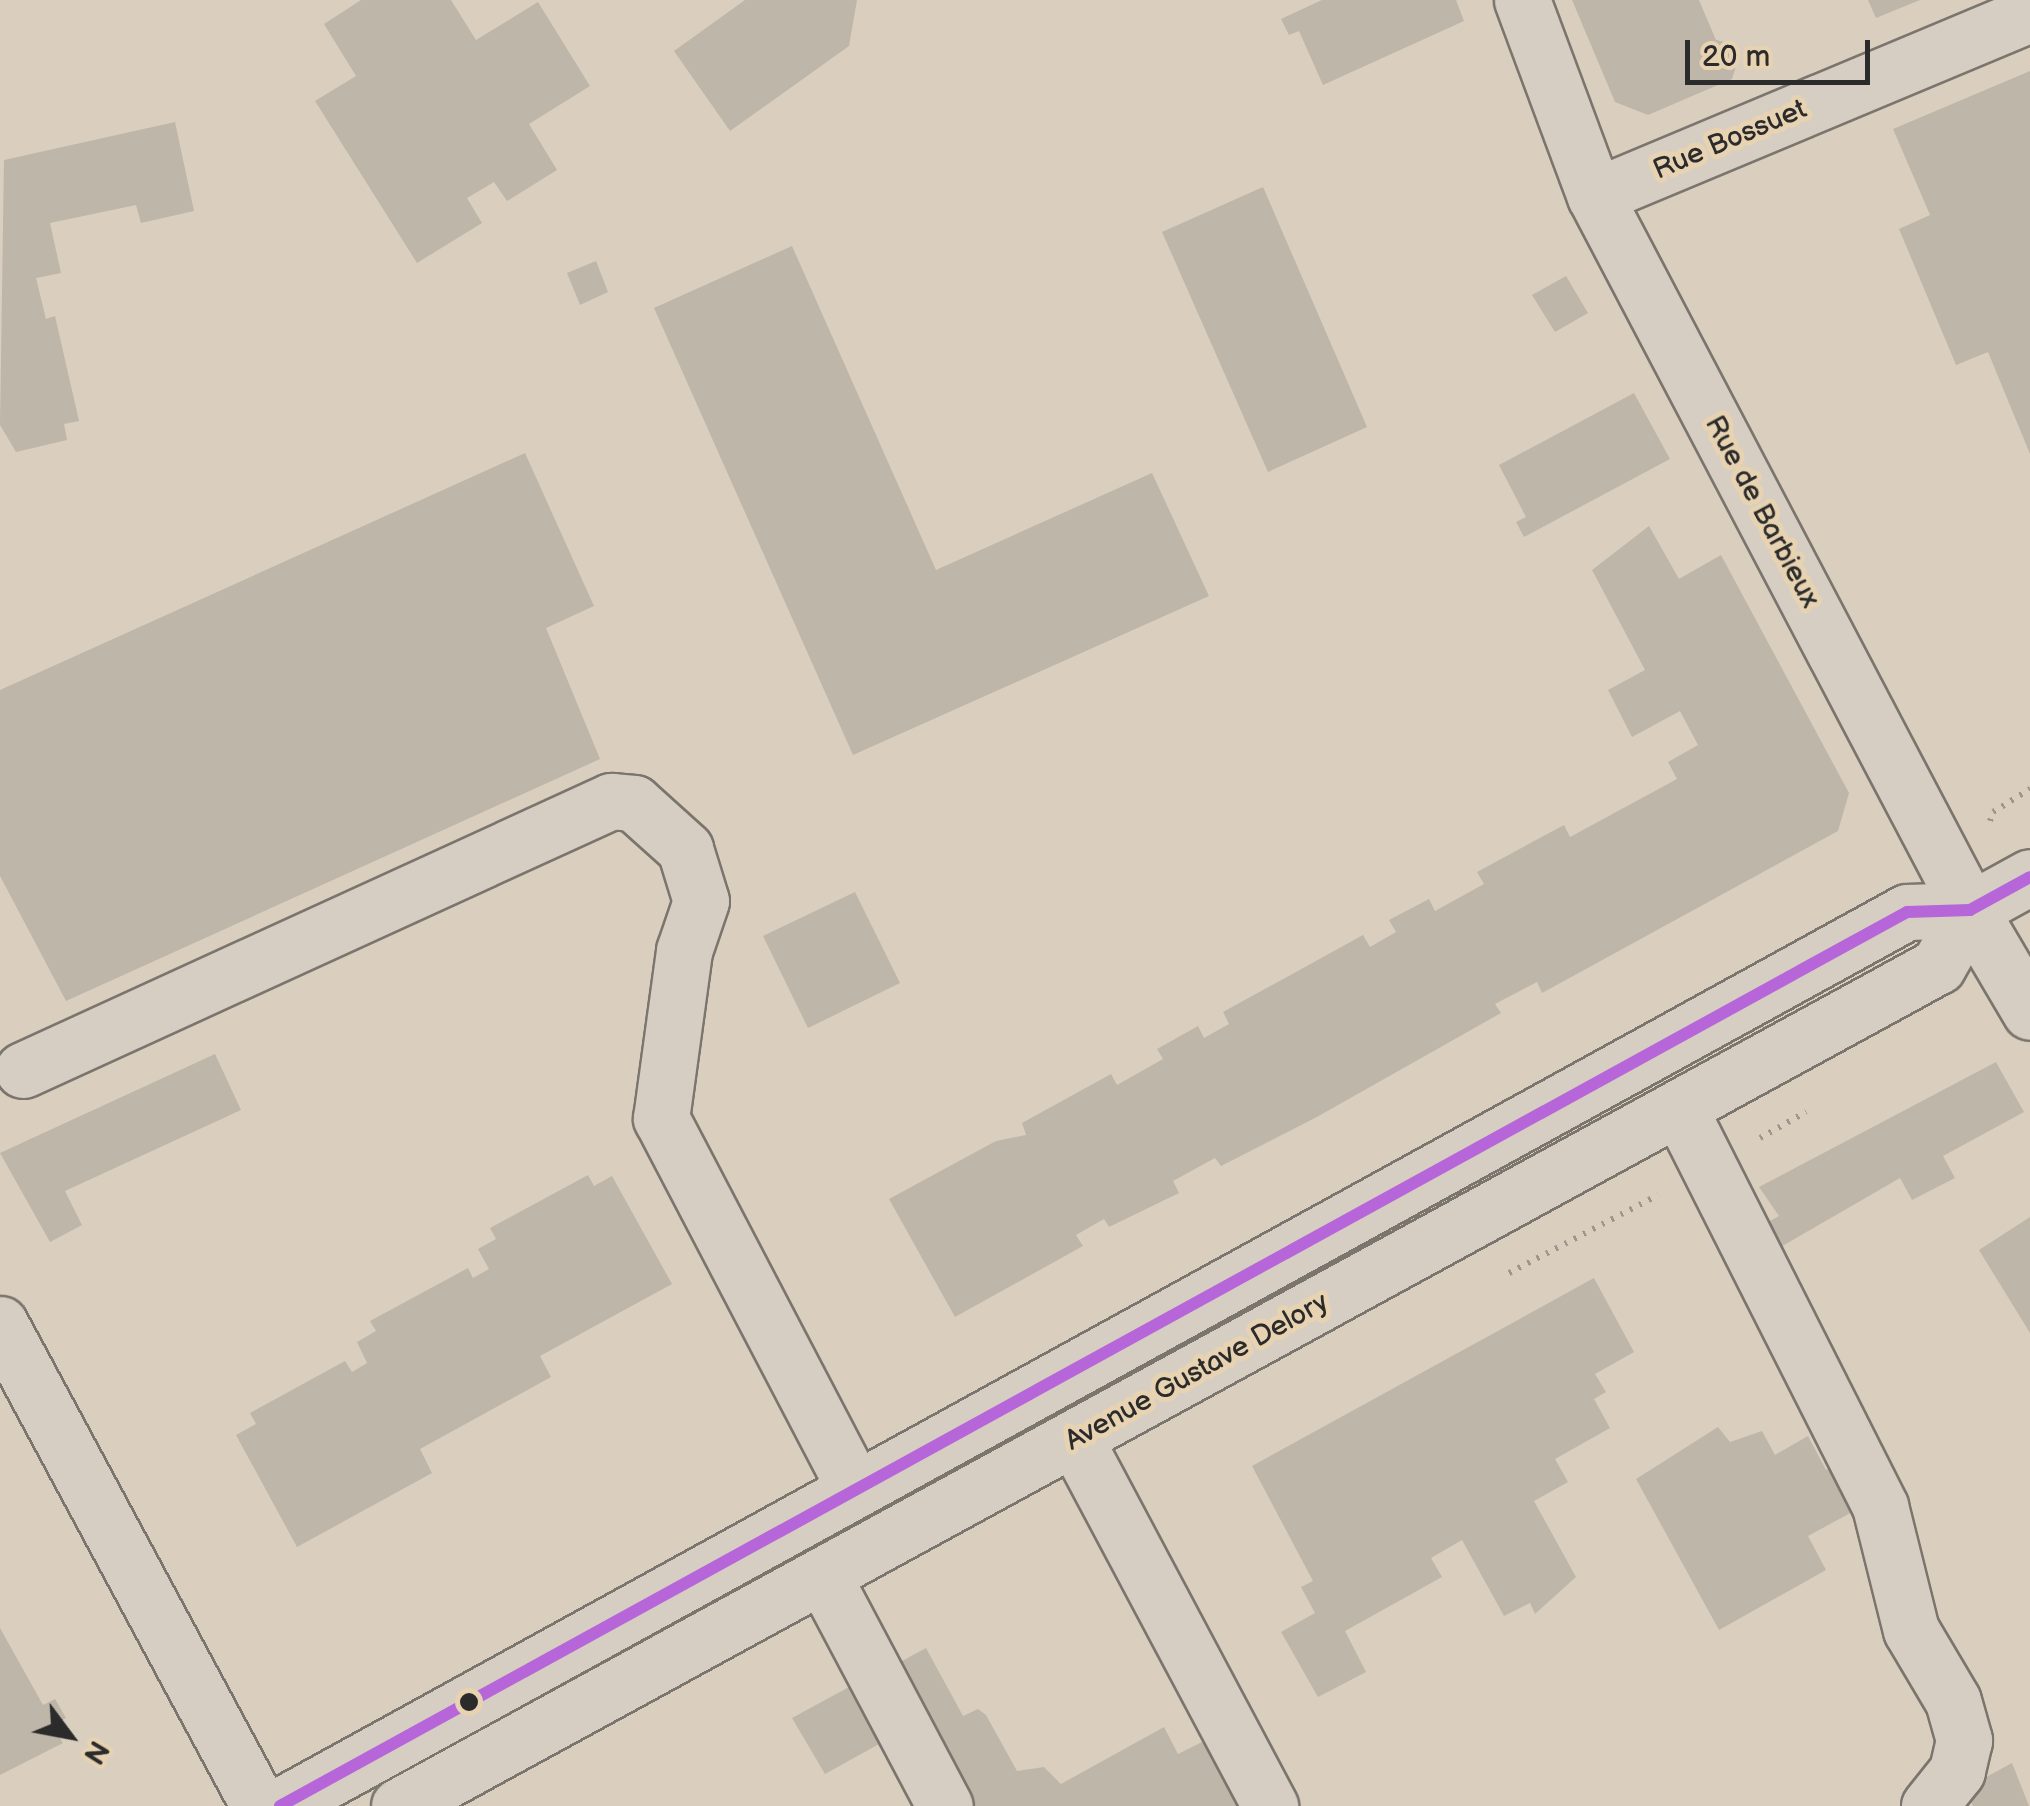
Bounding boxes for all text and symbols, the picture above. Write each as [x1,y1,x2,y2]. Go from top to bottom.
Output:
scale bar [1690,20,1875,82]
text: 20 m [1702,39,1770,75]
street label: Rue Bossuet [1648,93,1812,187]
street label: Rue de Barbieux [1697,410,1827,614]
street label: Avenue Gustave Delory [1060,1286,1334,1458]
north arrow [20,1686,120,1786]
unlabelled marker [459,1692,479,1712]
text: N [76,1735,115,1770]

